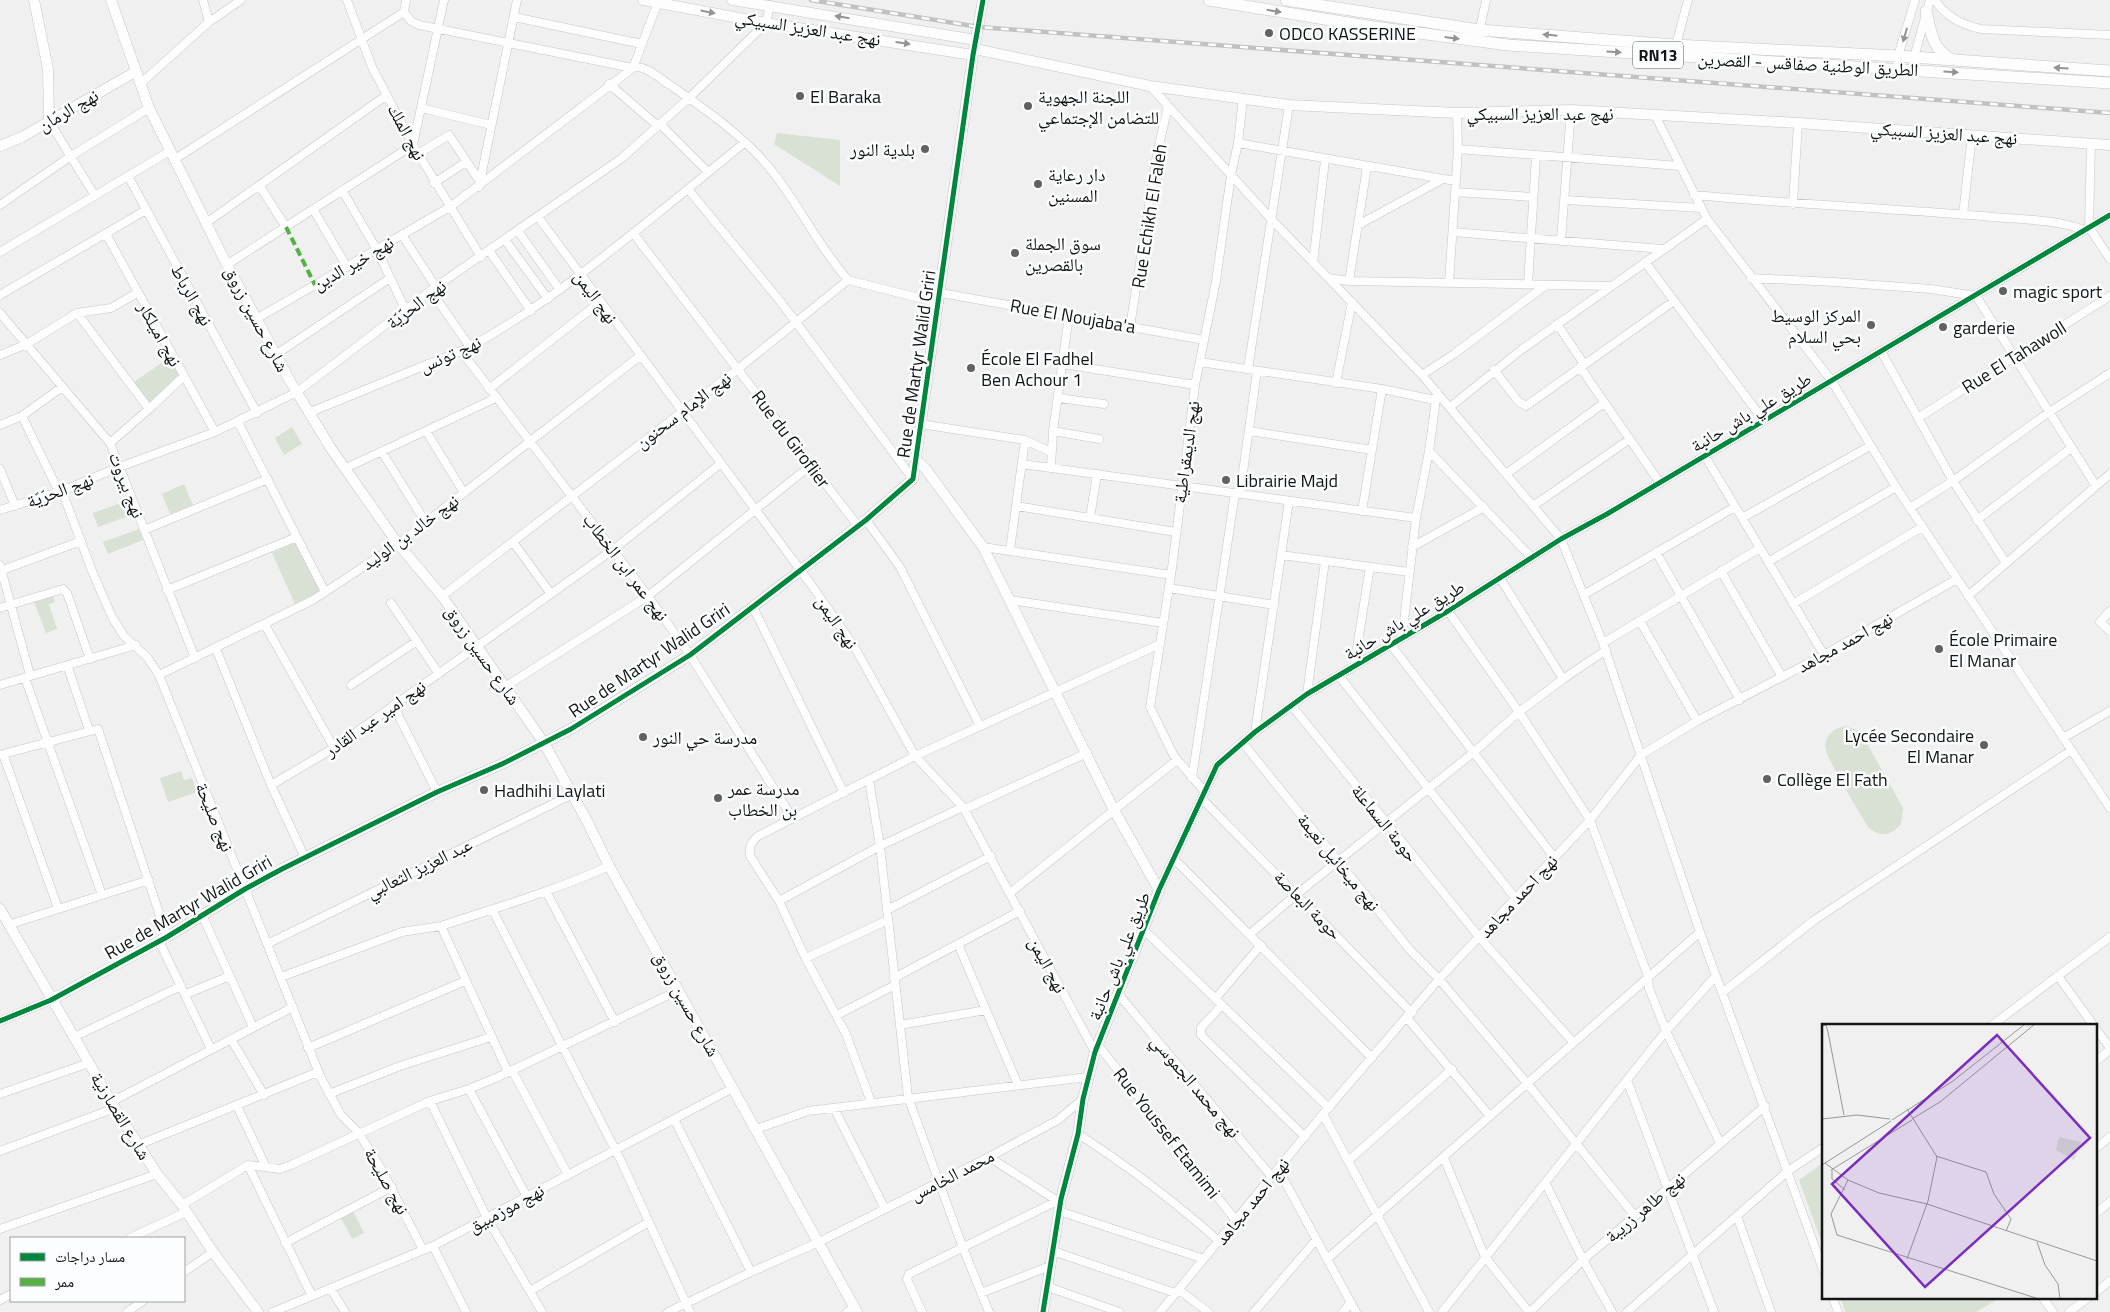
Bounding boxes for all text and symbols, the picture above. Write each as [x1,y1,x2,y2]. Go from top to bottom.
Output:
street label: نهج عبد العزيز السبيكي [733,3,883,54]
one-way arrow [701,8,717,16]
one-way arrow [1266,8,1282,16]
one-way arrow [834,13,850,21]
place label: ODCO KASSERINE [1279,20,1416,47]
marker: ODCO KASSERINE [1263,27,1275,39]
one-way arrow [1901,27,1909,42]
one-way arrow [1542,31,1558,39]
one-way arrow [1444,34,1460,42]
one-way arrow [896,39,912,47]
road number: RN13 [1633,42,1683,68]
street label: الطريق الوطنية صفاقس - القصرين [1697,45,1919,83]
one-way arrow [1606,49,1622,57]
one-way arrow [2053,63,2069,71]
one-way arrow [1943,69,1959,77]
street label: نهج الرمّان [32,82,104,138]
place label: El Baraka [810,83,881,110]
place label: اللجنة الجهوية للتضامن الإجتماعي [1038,83,1159,132]
marker: El Baraka [794,90,806,102]
street label: نهج الملك [381,99,433,165]
marker: اللجنة الجهوية للتضامن الإجتماعي [1022,100,1034,112]
street label: نهج عبد العزيز السبيكي [1466,100,1614,128]
street label: نهج عبد العزيز السبيكي [1870,114,2018,153]
place label: بلدية النور [849,136,915,163]
street label: Rue Echikh El Faleh [1124,142,1174,290]
marker: بلدية النور [919,143,931,155]
place label: دار رعاية المسنين [1048,161,1106,209]
marker: دار رعاية المسنين [1032,178,1044,190]
street label: نهج خير الدين [307,229,399,297]
place label: سوق الجملة بالقصرين [1025,230,1101,278]
marker: سوق الجملة بالقصرين [1009,247,1021,259]
street label: نهج الرباط [164,259,220,331]
street label: شارع حسين زروق [218,261,296,377]
street label: نهج اليمن [567,265,625,329]
street label: Rue de Martyr Walid Griri [889,268,943,460]
street label: نهج الحرّيّة [380,272,452,336]
place label: magic sport [2013,278,2103,305]
marker: magic sport [1997,285,2009,297]
street label: Rue El Noujaba'a [1008,292,1138,340]
street label: نهج اميلكار [131,296,189,372]
place label: المركز الوسيط بحي السلام [1771,302,1861,351]
place label: garderie [1953,314,2015,341]
street label: Rue El Tahawoll [1956,314,2072,400]
marker: المركز الوسيط بحي السلام [1865,319,1877,331]
marker: garderie [1937,321,1949,333]
street label: نهج تونس [415,328,485,380]
place label: École El Fadhel Ben Achour 1 [981,345,1094,393]
marker: École El Fadhel Ben Achour 1 [965,362,977,374]
street label: نهج الإمام سحنون [629,365,737,455]
street label: طريق علي باش حانبة [1685,365,1817,460]
street label: Rue du Giroflier [745,384,837,494]
street label: نهج الديمقراطية [1165,399,1207,505]
street label: نهج بيروت [102,448,152,522]
street label: نهج الحرّيّة [23,465,97,515]
place label: Librairie Majd [1236,467,1338,494]
marker: Librairie Majd [1220,474,1232,486]
street label: نهج خالد بن الوليد [356,487,464,577]
street label: نهج عمر ابن الخطاب [576,507,676,627]
street label: طريق علي باش حانبة [1338,573,1470,668]
street label: نهج اليمن [809,589,865,655]
street label: Rue de Martyr Walid Griri [563,596,735,724]
street label: شارع حسين زروق [439,600,527,710]
street label: نهج احمد مجاهد [1792,605,1898,679]
place label: École Primaire El Manar [1949,626,2057,674]
marker: École Primaire El Manar [1933,643,1945,655]
street label: نهج امير عبد القادر [318,673,431,764]
place label: Lycée Secondaire El Manar [1844,722,1974,770]
place label: مدرسة حي النور [652,724,757,752]
marker: مدرسة حي النور [637,731,649,743]
marker: Lycée Secondaire El Manar [1978,739,1990,751]
place label: Collège El Fath [1777,766,1888,793]
marker: Collège El Fath [1761,773,1773,785]
place label: مدرسة عمر بن الخطاب [727,775,799,823]
place label: Hadhihi Laylati [494,777,606,804]
street label: نهج صليحة [189,778,241,856]
street label: حومة السماعلة [1345,778,1425,868]
marker: Hadhihi Laylati [478,784,490,796]
marker: مدرسة عمر بن الخطاب [712,792,724,804]
street label: نهج ميخائيل نعيمة [1291,807,1387,917]
street label: عبد العزيز الثعالبي [361,831,477,907]
street label: Rue de Martyr Walid Griri [99,848,277,966]
street label: نهج احمد مجاهد [1472,848,1564,944]
street label: حومة البعاصة [1268,864,1348,946]
street label: طريق علي باش حانبة [1081,888,1159,1025]
street label: نهج اليمن [1022,932,1074,998]
street label: شارع حسين زروق [647,947,727,1061]
inset map [1822,1024,2098,1300]
street label: نهج محمد الجموسي [1143,1028,1248,1145]
street label: Rue Youssef Etamimi [1107,1062,1227,1204]
street label: شارع القصارنية [84,1067,158,1165]
street label: محمد الخامس [905,1142,999,1208]
street label: نهج صليحة [358,1143,417,1219]
street label: نهج احمد مجاهد [1208,1151,1296,1251]
street label: نهج طاهر زريبة [1599,1165,1691,1249]
street label: نهج موزمبيق [463,1177,549,1239]
legend [10,1237,185,1302]
text: مسار دراجات [55,1245,125,1268]
text: ممر [54,1270,74,1293]

